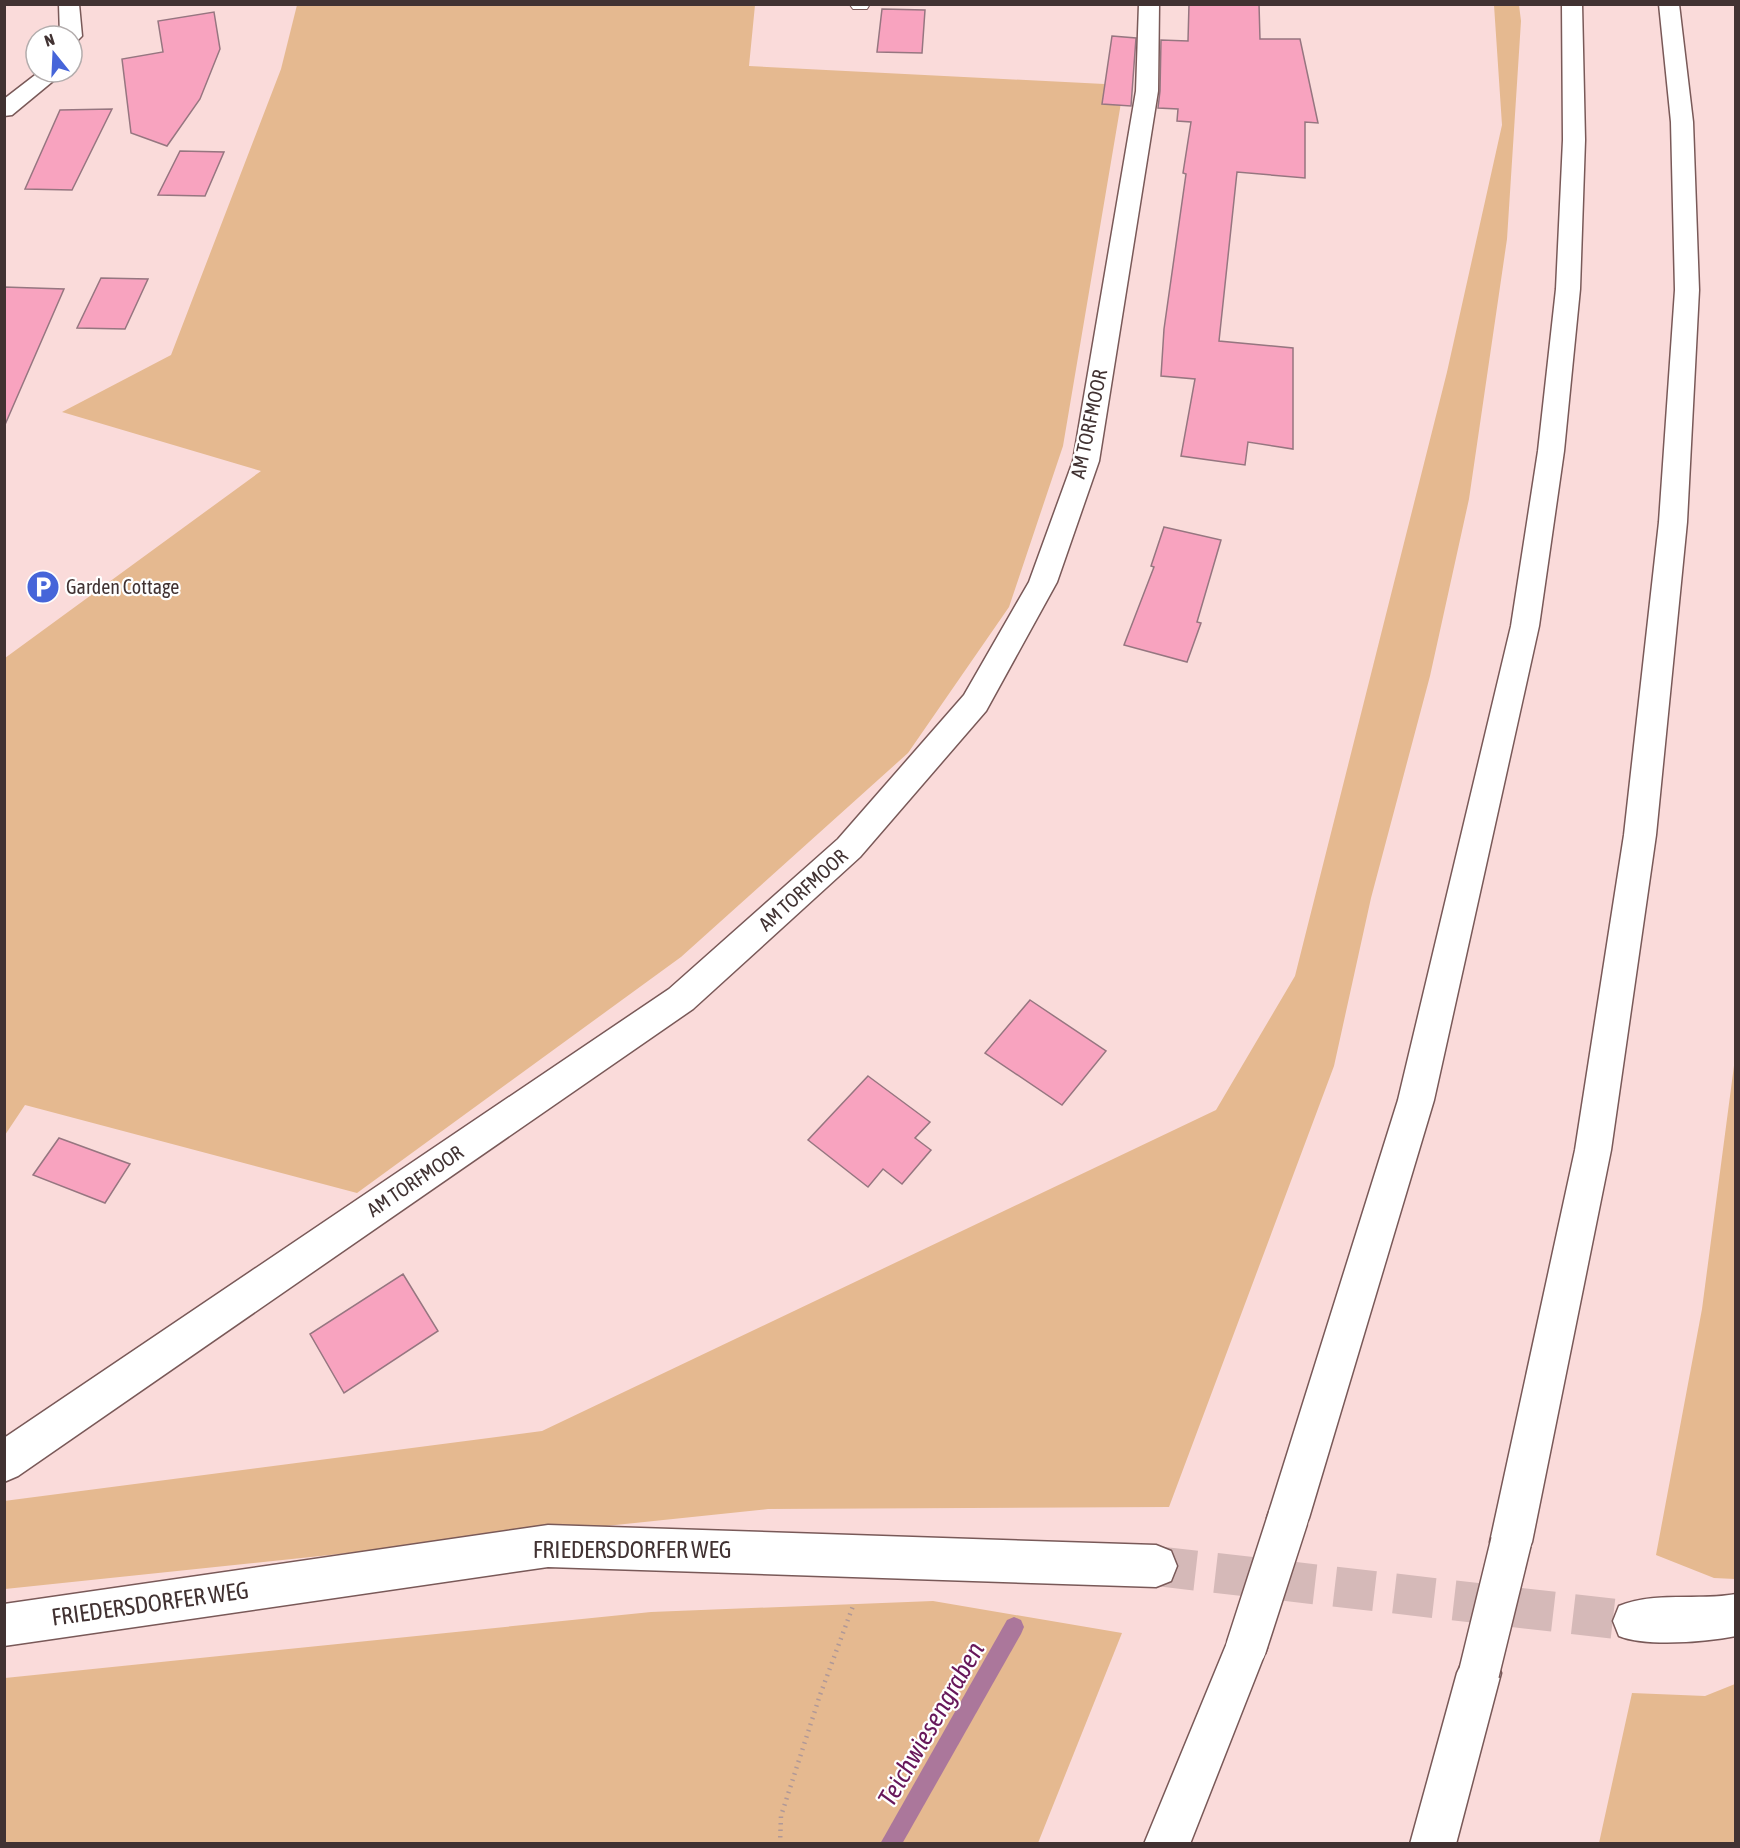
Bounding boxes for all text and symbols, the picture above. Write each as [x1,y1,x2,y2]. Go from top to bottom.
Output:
north arrow [24,24,84,84]
text: N [42,30,57,50]
street label: AM TORFMOOR [1066,367,1111,480]
parking icon: Garden Cottage [25,569,61,605]
place label: Garden Cottage [66,575,179,598]
street label: AM TORFMOOR [754,844,852,935]
street label: AM TORFMOOR [362,1140,467,1221]
street label: FRIEDERSDORFER WEG [533,1536,731,1563]
street label: FRIEDERSDORFER WEG [50,1576,250,1631]
water label: Teichwiesengraben [872,1636,990,1811]

